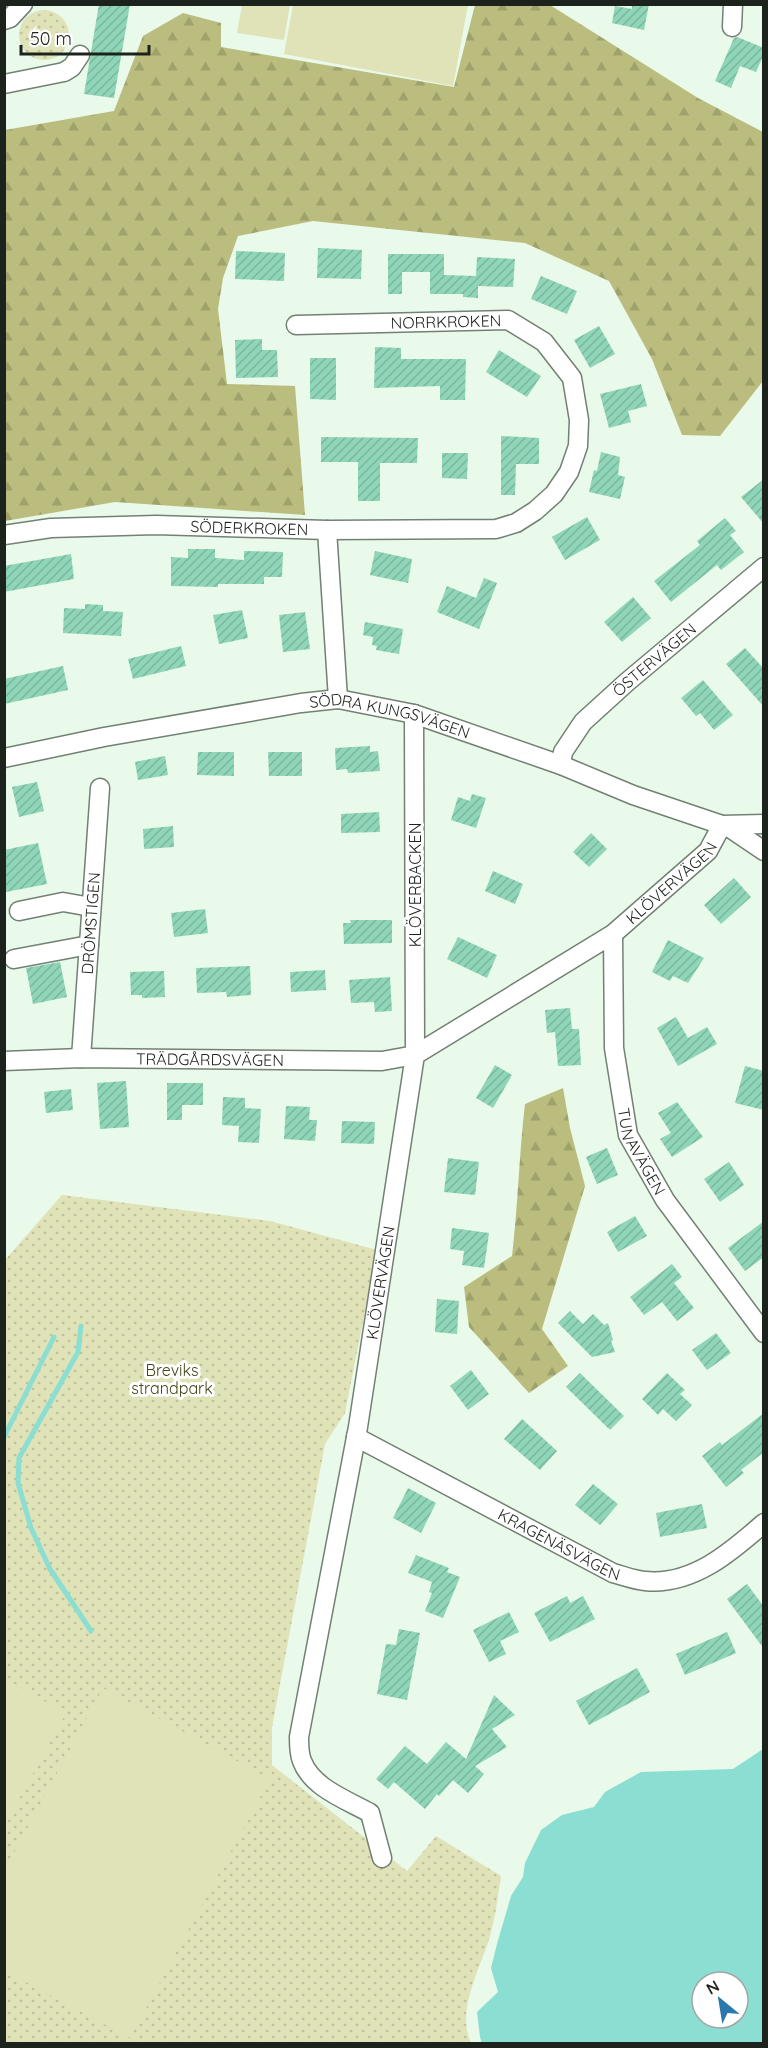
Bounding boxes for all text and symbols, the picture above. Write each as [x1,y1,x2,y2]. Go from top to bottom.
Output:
scale bar [21,18,148,56]
text: 50 m [30,27,72,50]
street label: NORRKROKEN [390,310,501,333]
street label: SÖDERKROKEN [190,516,309,539]
street label: ÖSTERVÄGEN [608,618,700,700]
street label: SÖDRA KUNGSVÄGEN [308,689,473,743]
street label: KLÖVERBACKEN [405,823,425,947]
street label: KLÖVERVÄGEN [622,839,721,928]
street label: DRÖMSTIGEN [77,872,104,975]
street label: TRÄDGÅRDSVÄGEN [136,1049,284,1070]
street label: TUNAVÄGEN [614,1106,670,1198]
street label: KLÖVERVÄGEN [362,1224,399,1341]
park label: Breviks strandpark [131,1360,213,1398]
street label: KRAGENÄSVÄGEN [495,1504,623,1585]
north arrow [690,1970,750,2030]
text: N [702,1975,723,1999]

